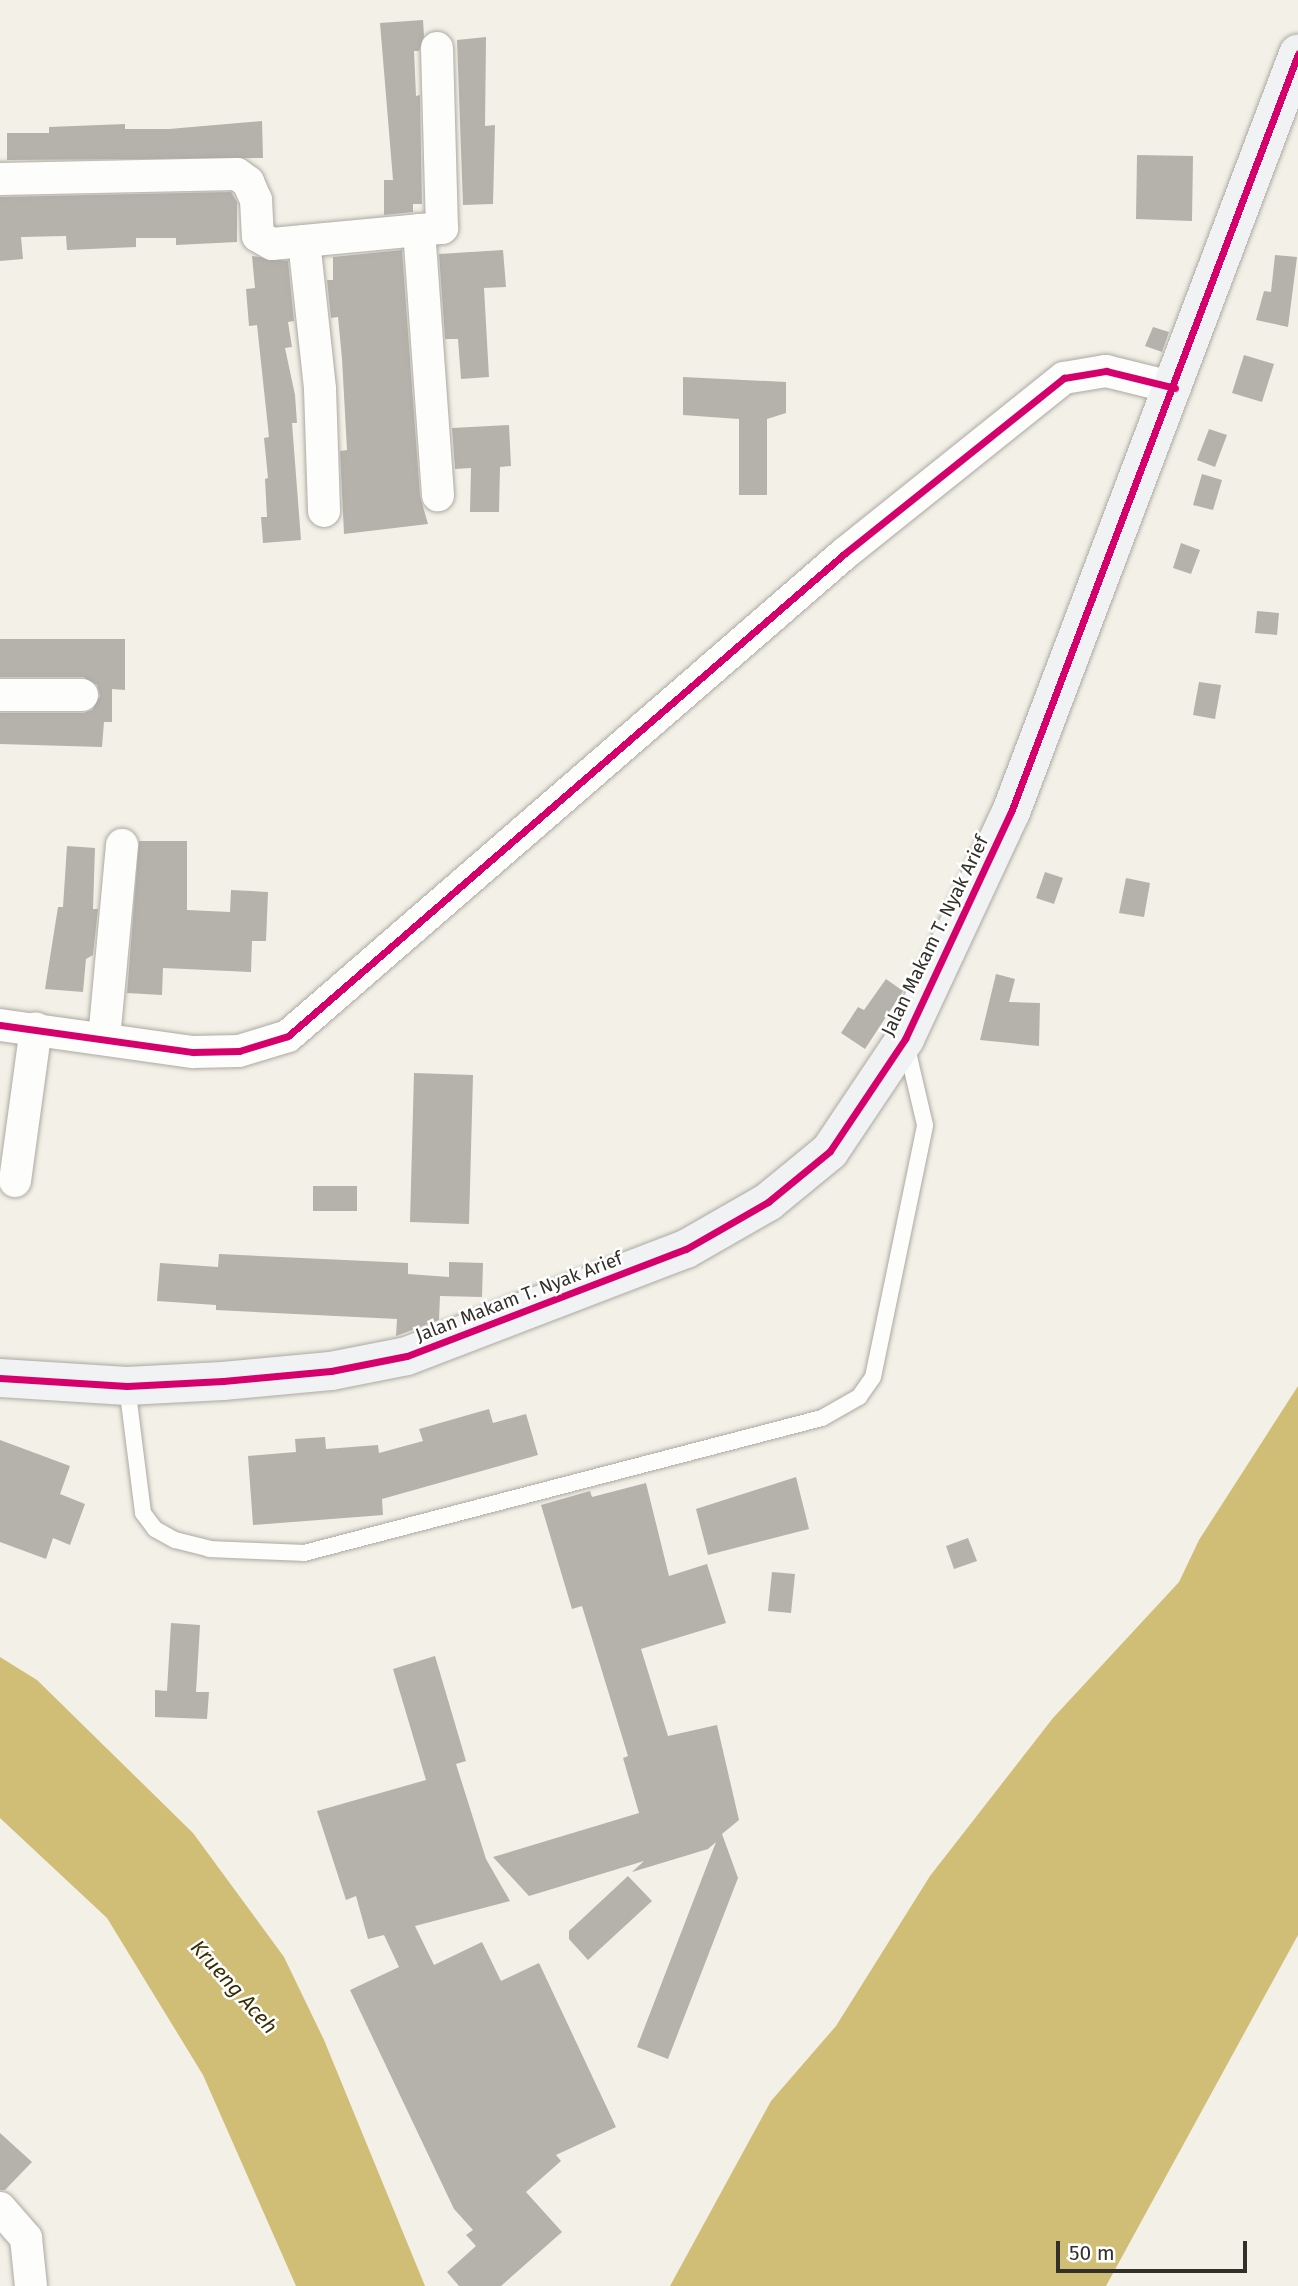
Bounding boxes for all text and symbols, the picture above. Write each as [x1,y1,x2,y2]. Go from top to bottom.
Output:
street label: Jalan Makam T. Nyak Arief [877,832,993,1040]
street label: Jalan Makam T. Nyak Arief [412,1247,626,1347]
water label: Krueng Aceh [185,1935,283,2039]
scale bar [1060,2226,1251,2270]
text: 50 m [1069,2240,1115,2266]

